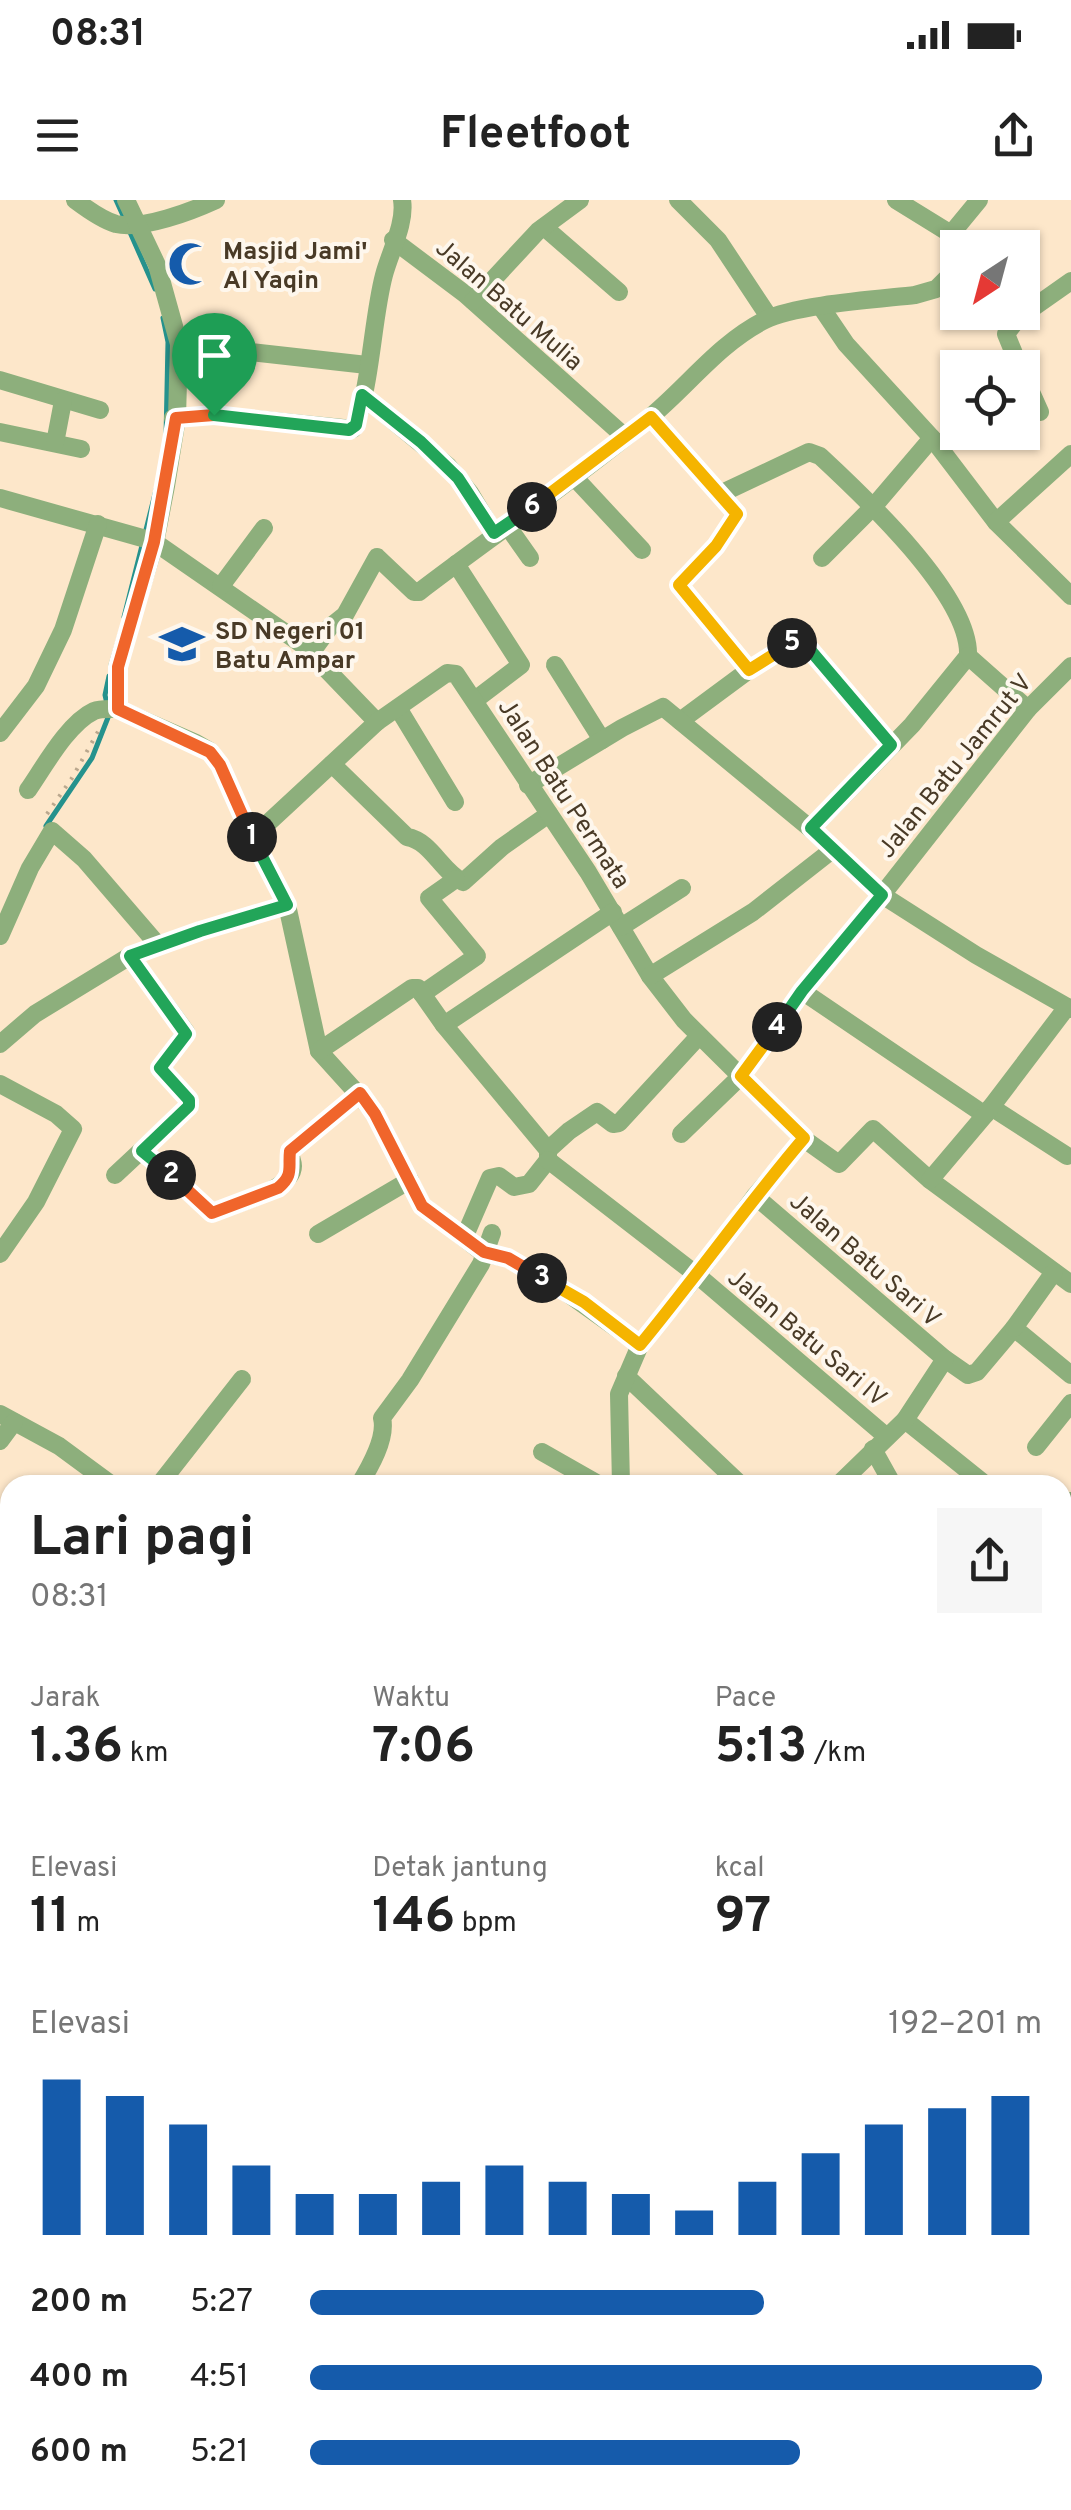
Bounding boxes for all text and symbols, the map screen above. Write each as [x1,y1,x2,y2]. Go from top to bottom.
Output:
text: 08:31 [50,11,146,60]
text: Fleetfoot [440,107,631,164]
icon: menu [30,108,85,163]
icon: share [986,108,1041,163]
north arrow [940,230,1040,330]
map controls [940,230,1040,450]
street label: Jalan Batu Mulia [428,233,588,379]
place label: Masjid Jami' Al Yaqin [223,237,367,298]
mosque icon: Masjid Jami' Al Yaqin [166,240,214,288]
pin [172,313,257,416]
icon: arrive [187,328,242,383]
button: locate [940,350,1040,450]
pin: 6 [507,482,557,532]
text: 6 [523,489,541,525]
place label: SD Negeri 01 Batu Ampar [215,617,365,678]
pin: 5 [767,618,817,668]
school or university icon: SD Negeri 01 Batu Ampar [158,620,206,668]
text: 5 [783,625,801,661]
street label: Jalan Batu Jamrut V [872,668,1040,865]
street label: Jalan Batu Permata [489,693,636,896]
pin: 1 [227,812,277,862]
text: 1 [246,819,258,855]
pin: 4 [752,1002,802,1052]
text: 4 [768,1009,786,1045]
pin: 2 [146,1150,196,1200]
text: 2 [162,1157,180,1193]
street label: Jalan Batu Sari V [782,1187,946,1336]
pin: 3 [517,1253,567,1303]
text: 3 [534,1260,550,1296]
street label: Jalan Batu Sari IV [720,1263,892,1415]
text: Lari pagi [30,1505,254,1575]
button: share [937,1508,1042,1613]
text: 08:31 [30,1578,108,1618]
text: Jarak [30,1681,100,1717]
text: Waktu [372,1681,450,1717]
text: Pace [715,1681,776,1717]
text: 1.36 [30,1717,123,1780]
text: 7:06 [372,1717,475,1780]
text: 5:13 [715,1717,807,1780]
text: km [123,1736,168,1772]
text: /km [807,1736,866,1772]
text: Elevasi [30,1851,117,1887]
text: Detak jantung [372,1851,548,1887]
text: kcal [715,1851,764,1887]
text: 11 [30,1887,70,1950]
text: 146 [372,1887,455,1950]
text: 97 [715,1887,771,1950]
text: m [70,1906,100,1942]
text: bpm [455,1906,517,1942]
text: Elevasi [30,2005,130,2045]
text: 192–201 m [888,2005,1042,2045]
text: 200 m [30,2283,128,2323]
text: 5:27 [190,2283,253,2323]
text: 400 m [30,2358,129,2398]
text: 4:51 [190,2358,249,2398]
text: 600 m [30,2433,128,2473]
text: 5:21 [190,2433,249,2473]

